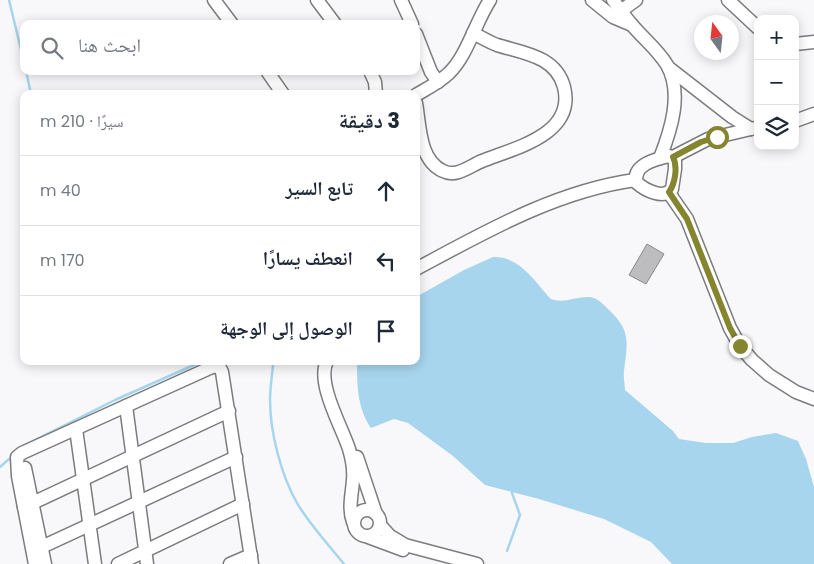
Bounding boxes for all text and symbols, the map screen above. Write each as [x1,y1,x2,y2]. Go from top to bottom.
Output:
north arrow [694,15,739,60]
map controls [754,15,799,150]
button: + [754,15,799,60]
search box [20,20,420,75]
text: ابحث هنا [78,32,141,59]
icon: search [38,34,66,62]
button: − [754,60,799,105]
button: layers [754,105,799,150]
text: 3 دقيقة [339,106,400,135]
text: سيرًا · 210 m [40,110,124,133]
route start [706,126,729,149]
text: تابع السير [286,175,353,202]
icon: ahead [372,177,400,205]
text: 40 m [40,179,81,202]
text: انعطف يسارًا [263,245,353,272]
icon: left [372,247,400,275]
text: 170 m [40,249,85,272]
text: الوصول إلى الوجهة [220,315,353,342]
icon: arrive [372,317,400,345]
route end [729,335,752,358]

